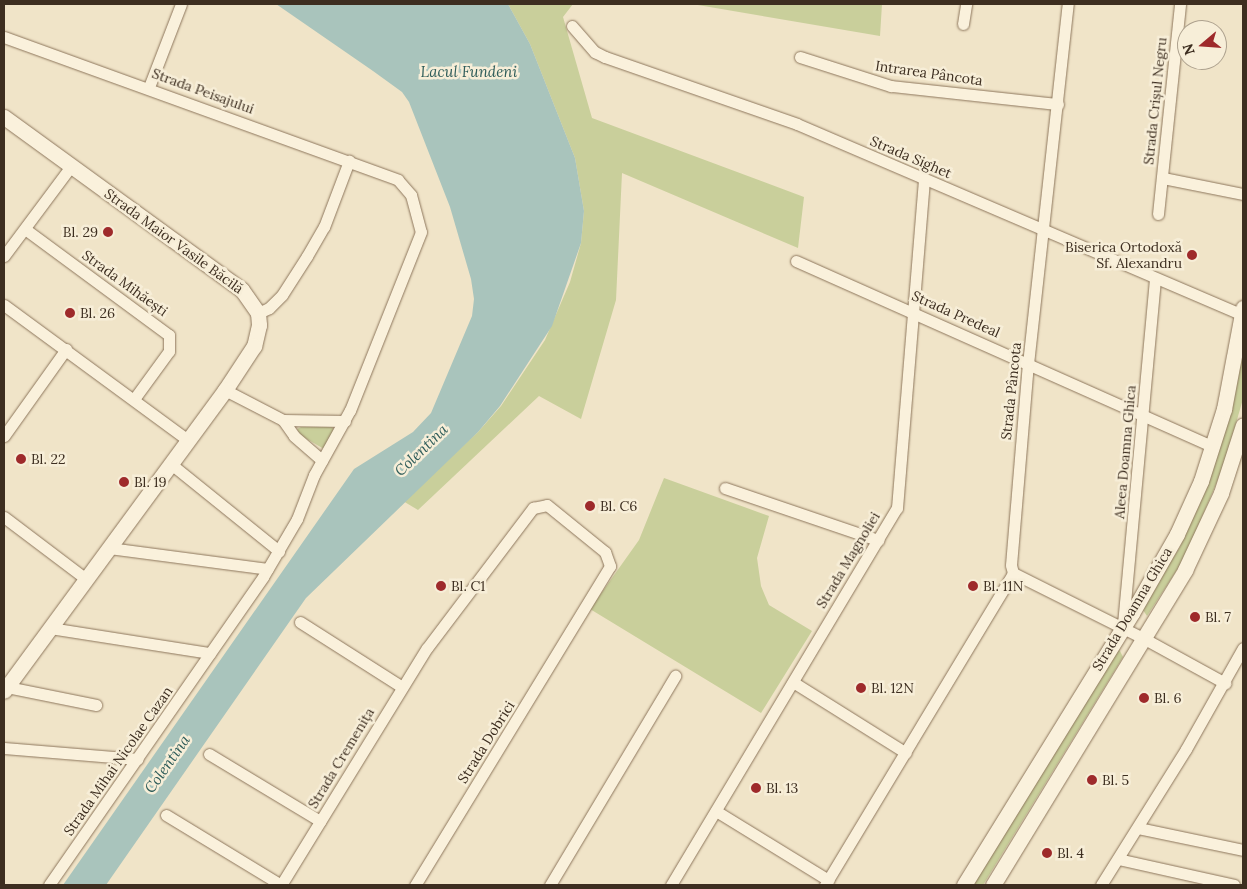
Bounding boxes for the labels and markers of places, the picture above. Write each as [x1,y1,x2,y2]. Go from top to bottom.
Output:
place label: Bl. 29 [63,224,98,240]
marker: Bl. 29 [102,226,114,238]
place label: Biserica Ortodoxă Sf. Alexandru [1065,239,1182,272]
marker: Biserica Ortodoxă Sf. Alexandru [1186,249,1198,261]
place label: Bl. 26 [80,305,115,321]
marker: Bl. 26 [64,307,76,319]
place label: Bl. 22 [31,451,66,467]
marker: Bl. 22 [15,453,27,465]
place label: Bl. 19 [134,474,167,490]
marker: Bl. 19 [118,476,130,488]
place label: Bl. C6 [600,498,637,514]
marker: Bl. C6 [584,500,596,512]
place label: Bl. C1 [451,578,485,594]
place label: Bl. 11N [983,578,1023,594]
marker: Bl. C1 [435,580,447,592]
marker: Bl. 11N [967,580,979,592]
place label: Bl. 7 [1205,609,1231,625]
marker: Bl. 7 [1189,611,1201,623]
place label: Bl. 12N [871,680,914,696]
marker: Bl. 12N [855,682,867,694]
place label: Bl. 6 [1154,690,1182,706]
marker: Bl. 6 [1138,692,1150,704]
place label: Bl. 5 [1102,772,1129,788]
marker: Bl. 5 [1086,774,1098,786]
place label: Bl. 13 [766,780,798,796]
marker: Bl. 13 [750,782,762,794]
place label: Bl. 4 [1057,845,1084,861]
marker: Bl. 4 [1041,847,1053,859]

